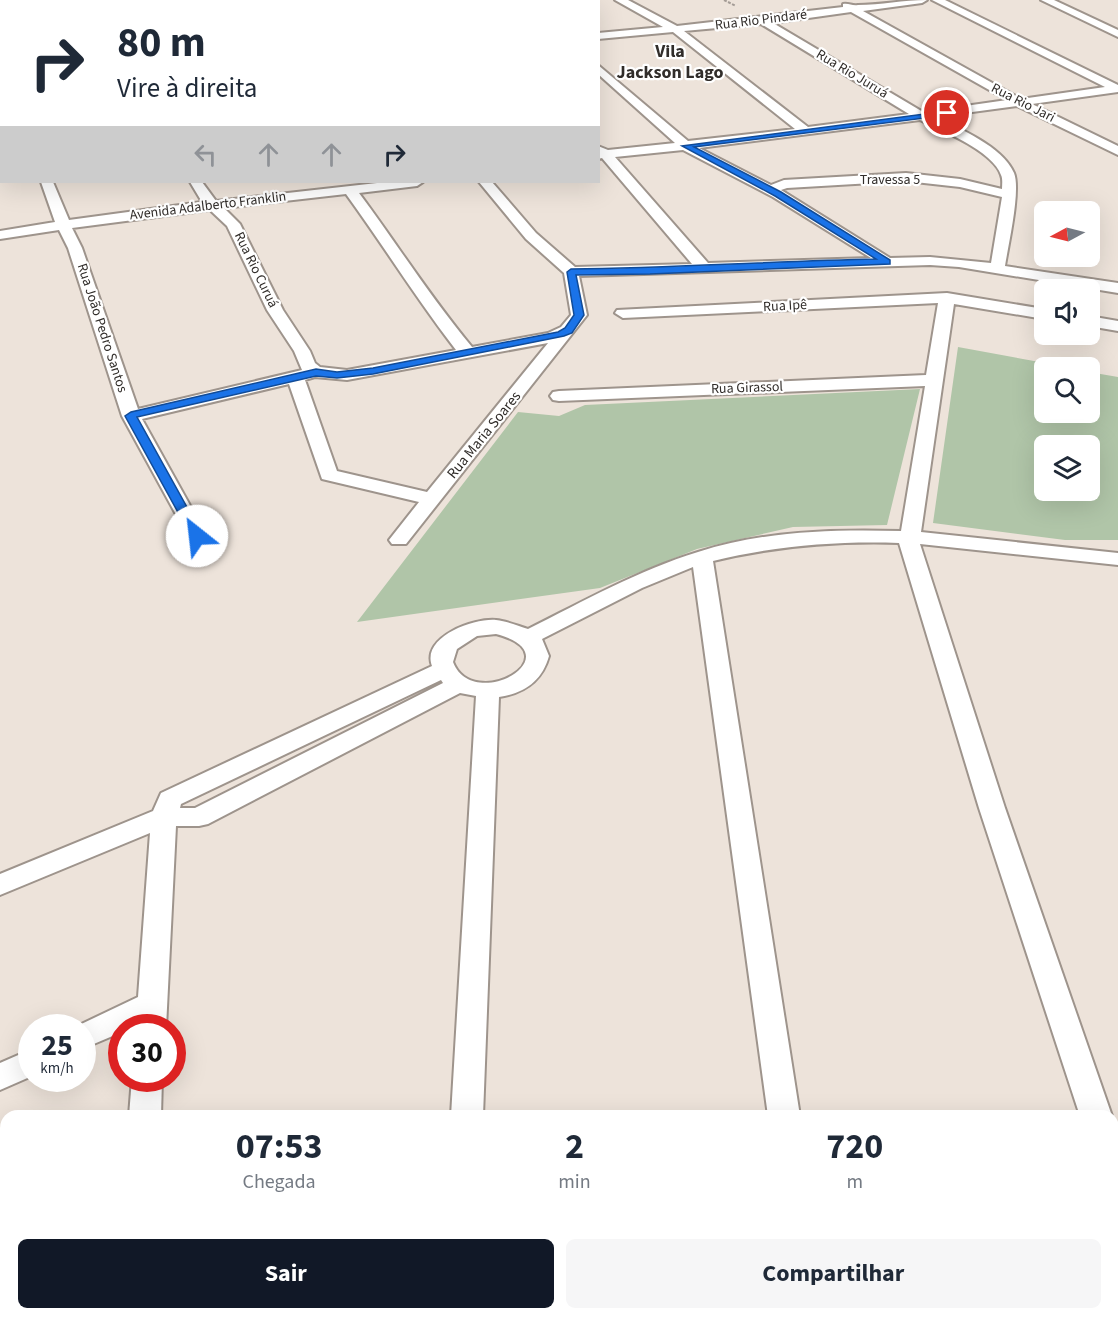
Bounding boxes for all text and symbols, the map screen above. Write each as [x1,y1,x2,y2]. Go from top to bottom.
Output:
street label: Rua Rio Pindaré [714,4,808,36]
text: 80 m [117,13,206,73]
icon: right [18,24,96,102]
district label: Vila Jackson Lago [617,39,723,85]
street label: Rua Rio Juruá [812,45,892,103]
text: Vire à direita [117,69,257,108]
street label: Rua Rio Jari [988,78,1058,128]
pin [921,87,972,138]
icon: arrive [930,96,963,129]
icon: left [189,138,222,171]
icon: ahead [252,138,285,171]
icon: ahead [315,138,348,171]
icon: right [378,138,411,171]
street label: Travessa 5 [860,170,920,190]
street label: Avenida Adalberto Franklin [129,186,287,226]
north arrow [1034,201,1100,267]
map controls [1034,201,1100,501]
street label: Rua Rio Curuá [229,229,283,311]
street label: Rua João Pedro Santos [72,261,132,395]
button: sound [1034,279,1100,345]
street label: Rua Ipê [763,295,807,317]
button: search [1034,357,1100,423]
street label: Rua Girassol [711,377,784,399]
street label: Rua Maria Soares [442,387,526,483]
button: layers [1034,435,1100,501]
position arrow [165,504,229,568]
speed limit sign: 30 [108,1014,186,1092]
text: 25 [41,1024,73,1067]
text: km/h [40,1058,74,1079]
text: 07:53 [236,1121,323,1172]
text: 2 [565,1121,584,1172]
text: 720 [826,1121,883,1172]
text: Chegada [243,1168,316,1196]
text: min [558,1168,591,1196]
text: m [846,1168,863,1196]
button: Sair [18,1239,554,1308]
button: Compartilhar [566,1239,1101,1308]

